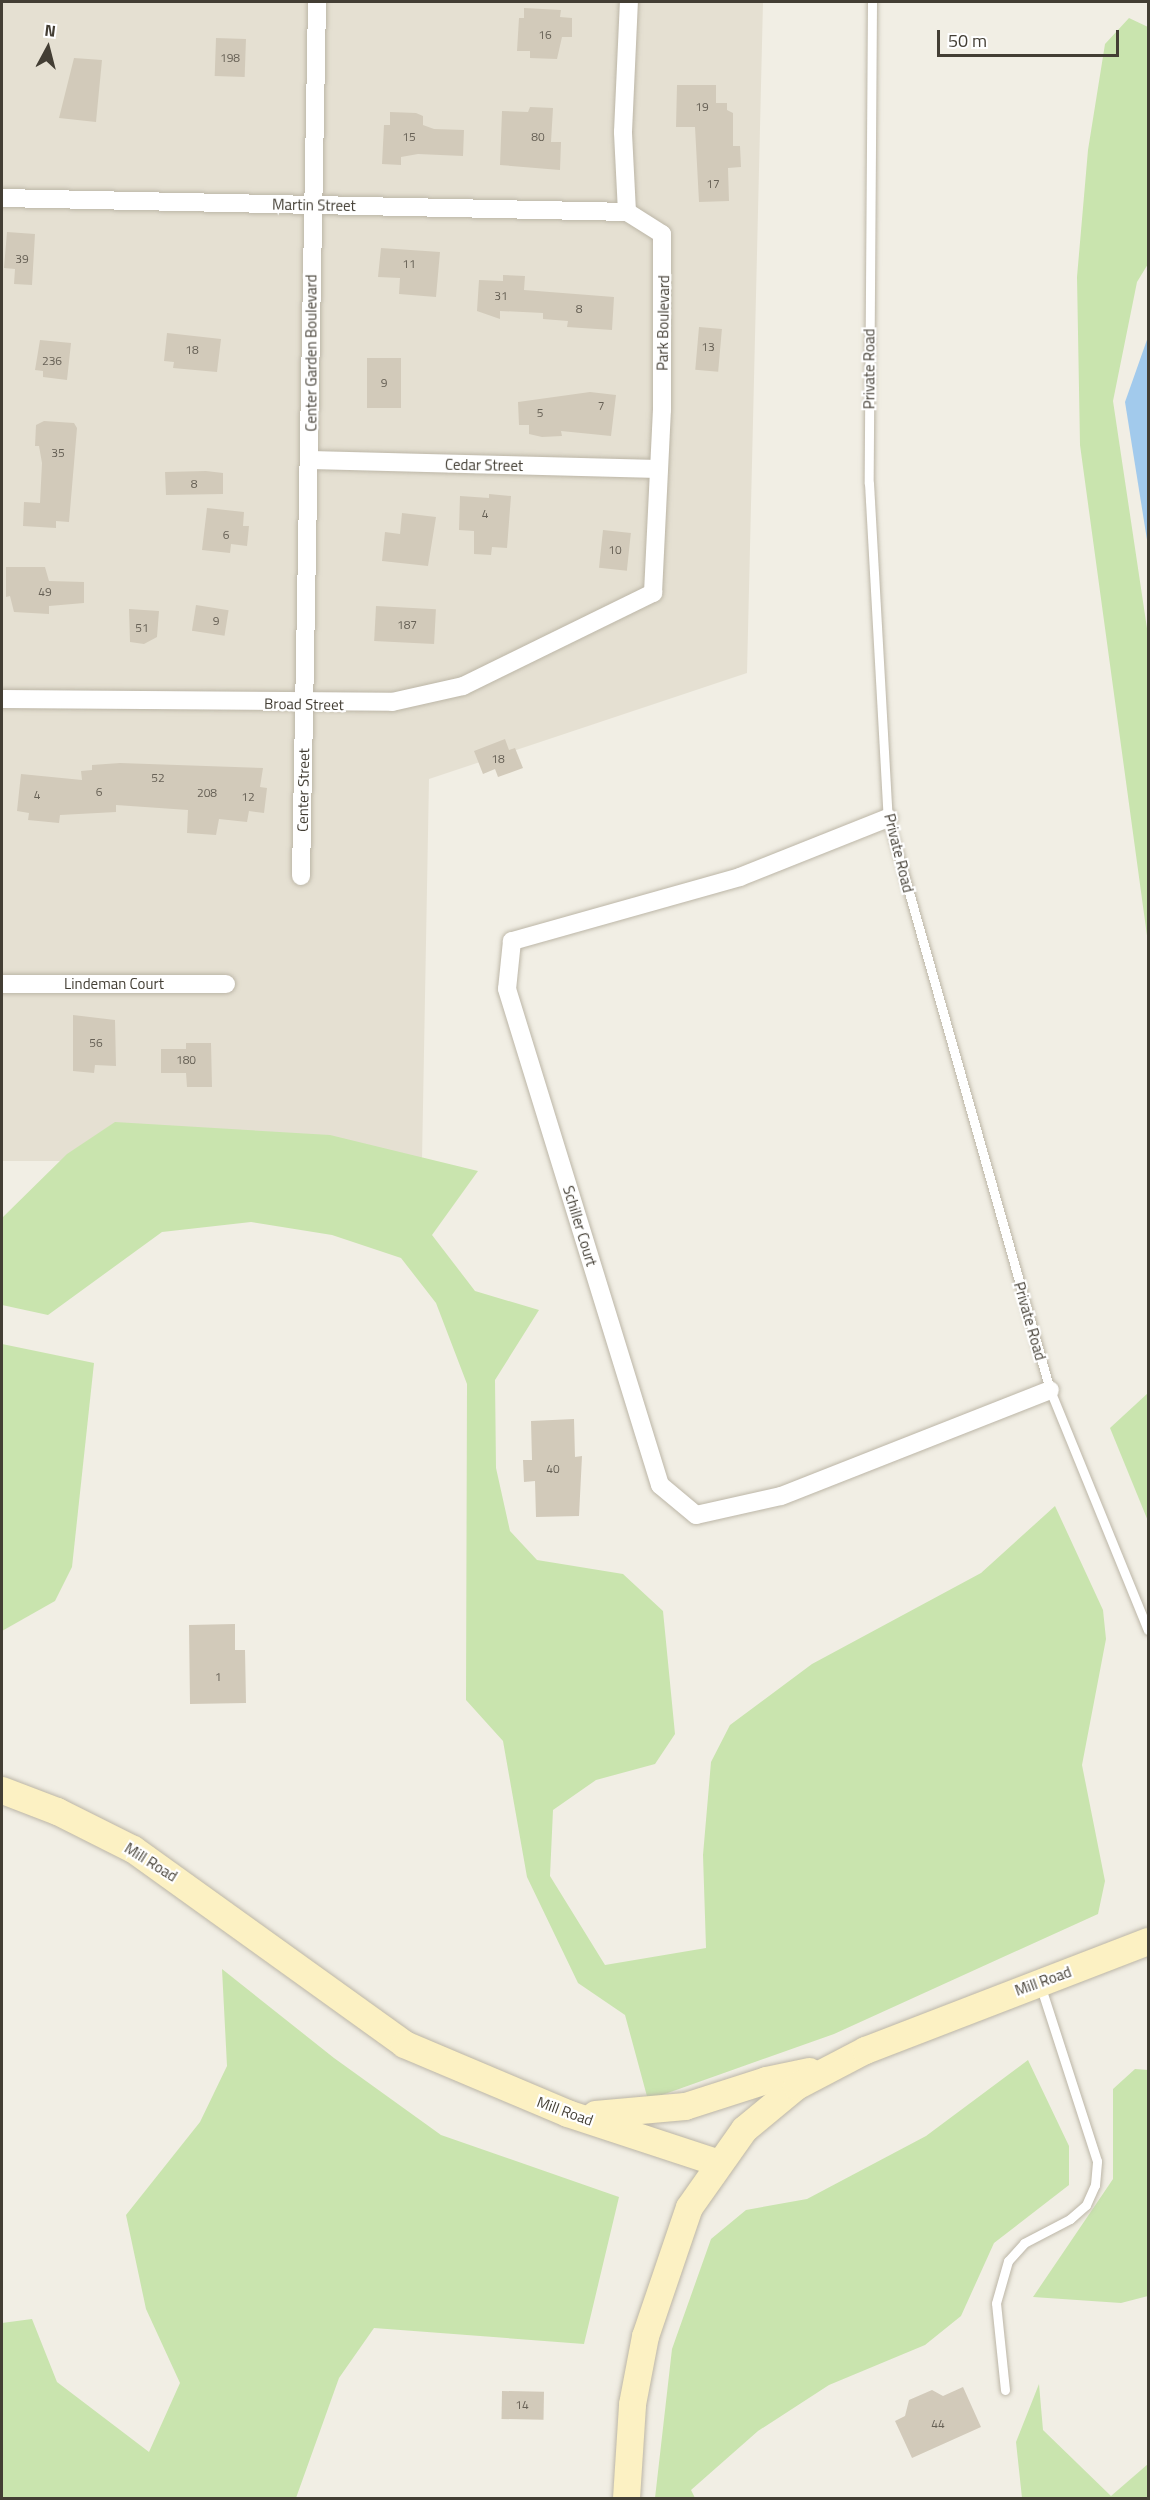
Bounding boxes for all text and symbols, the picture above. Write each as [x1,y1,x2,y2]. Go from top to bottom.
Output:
north arrow [18,18,78,78]
text: N [43,18,57,43]
scale bar [940,18,1122,56]
text: 50 m [948,27,987,54]
house number: 16 [538,28,552,42]
house number: 198 [220,51,240,65]
house number: 19 [695,100,709,114]
house number: 15 [402,130,416,144]
house number: 80 [531,130,545,144]
house number: 17 [706,177,720,191]
street label: Martin Street [272,195,356,215]
house number: 39 [15,252,29,266]
house number: 11 [402,257,416,271]
street label: Center Garden Boulevard [302,274,320,432]
street label: Park Boulevard [653,275,673,371]
house number: 31 [494,289,508,303]
house number: 8 [576,302,582,316]
street label: Private Road [860,329,878,409]
house number: 13 [701,340,715,354]
house number: 18 [185,343,199,357]
house number: 236 [42,354,62,368]
house number: 9 [381,376,387,390]
house number: 7 [598,399,604,413]
house number: 5 [537,406,543,420]
house number: 35 [51,446,65,460]
street label: Cedar Street [445,455,523,475]
house number: 8 [191,477,197,491]
house number: 4 [482,507,488,521]
house number: 6 [223,528,229,542]
house number: 10 [608,543,622,557]
house number: 49 [38,585,52,599]
house number: 9 [213,614,219,628]
house number: 187 [397,618,417,632]
house number: 51 [135,621,149,635]
street label: Broad Street [264,694,344,714]
street label: Center Street [293,748,313,832]
house number: 18 [491,752,505,766]
house number: 52 [151,771,165,785]
house number: 6 [96,785,102,799]
house number: 208 [197,786,217,800]
house number: 4 [34,788,40,802]
house number: 12 [241,790,255,804]
street label: Private Road [881,812,917,894]
street label: Lindeman Court [64,975,164,993]
house number: 56 [89,1036,103,1050]
house number: 180 [176,1053,196,1067]
street label: Schiller Court [559,1184,601,1268]
street label: Private Road [1010,1280,1050,1362]
house number: 40 [546,1462,560,1476]
house number: 1 [215,1670,221,1684]
street label: Mill Road [121,1839,181,1885]
street label: Mill Road [1012,1963,1074,1999]
street label: Mill Road [534,2093,596,2129]
house number: 14 [515,2398,529,2412]
house number: 44 [931,2417,945,2431]

